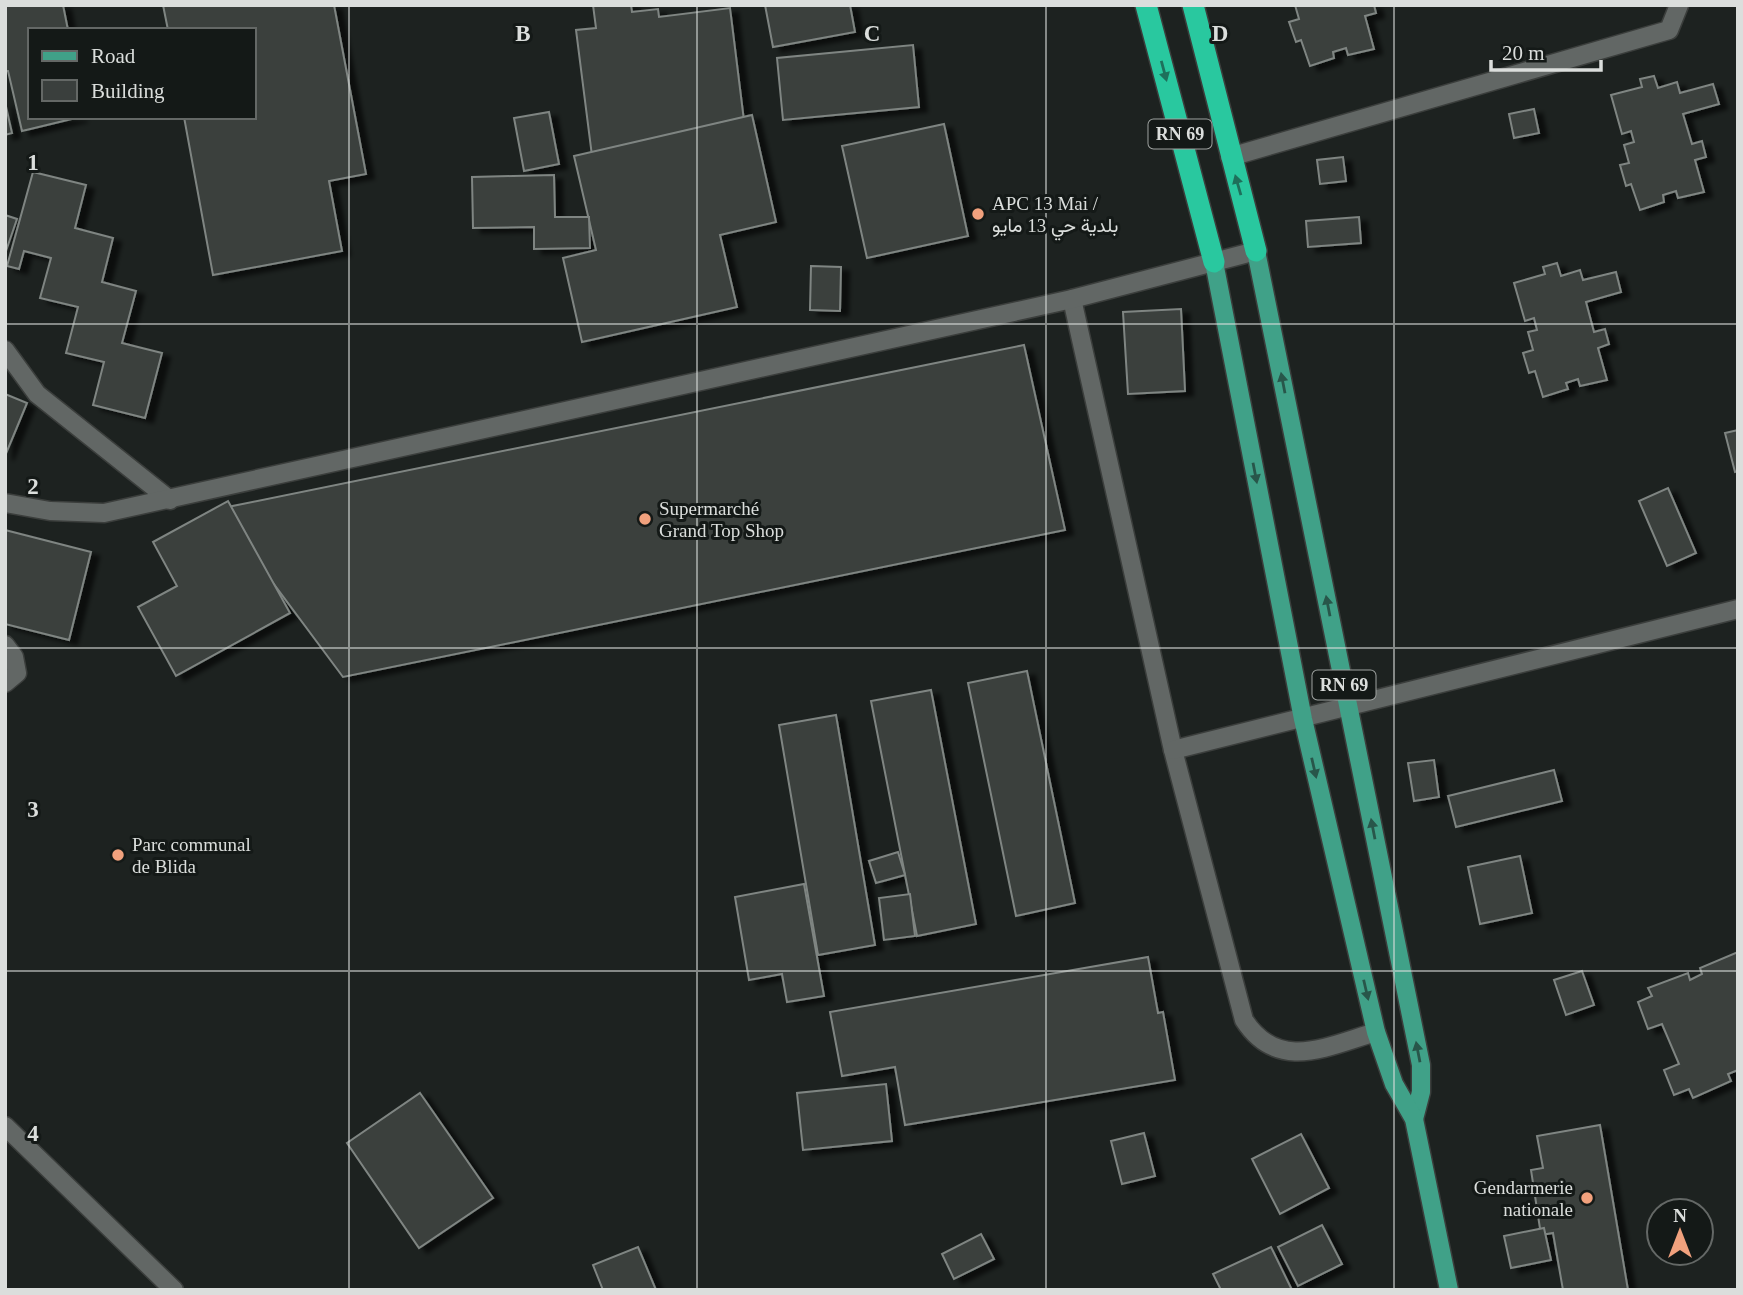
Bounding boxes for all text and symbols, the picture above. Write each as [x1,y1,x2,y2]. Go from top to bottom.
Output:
text: B [515,21,531,46]
text: C [864,21,880,46]
text: D [1212,21,1228,46]
legend [28,28,256,119]
scale bar [1491,28,1601,72]
text: 20 m [1502,41,1545,65]
text: Road [91,44,136,68]
one-way arrow [1159,61,1169,82]
text: Building [91,79,165,103]
road number: RN 69 [1148,119,1212,148]
text: 1 [27,150,39,175]
one-way arrow [1232,175,1242,196]
place label: APC 13 Mai / بلدية حي 13 مايو [992,193,1118,241]
marker: APC 13 Mai / بلدية حي 13 مايو [970,206,986,222]
one-way arrow [1277,372,1288,394]
one-way arrow [1250,462,1261,484]
text: 2 [27,474,39,499]
place label: Supermarché Grand Top Shop [659,498,784,541]
marker: Supermarché Grand Top Shop [637,511,653,527]
one-way arrow [1323,595,1334,617]
road number: RN 69 [1312,670,1376,700]
one-way arrow [1309,758,1320,780]
text: 3 [27,797,39,822]
one-way arrow [1368,818,1379,840]
place label: Parc communal de Blida [132,834,251,877]
marker: Parc communal de Blida [110,847,126,863]
one-way arrow [1361,979,1372,1001]
one-way arrow [1413,1041,1424,1063]
text: 4 [27,1121,39,1146]
place label: Gendarmerie nationale [1474,1177,1573,1220]
marker: Gendarmerie nationale [1579,1190,1595,1206]
north arrow [1645,1197,1715,1267]
text: N [1673,1205,1687,1226]

